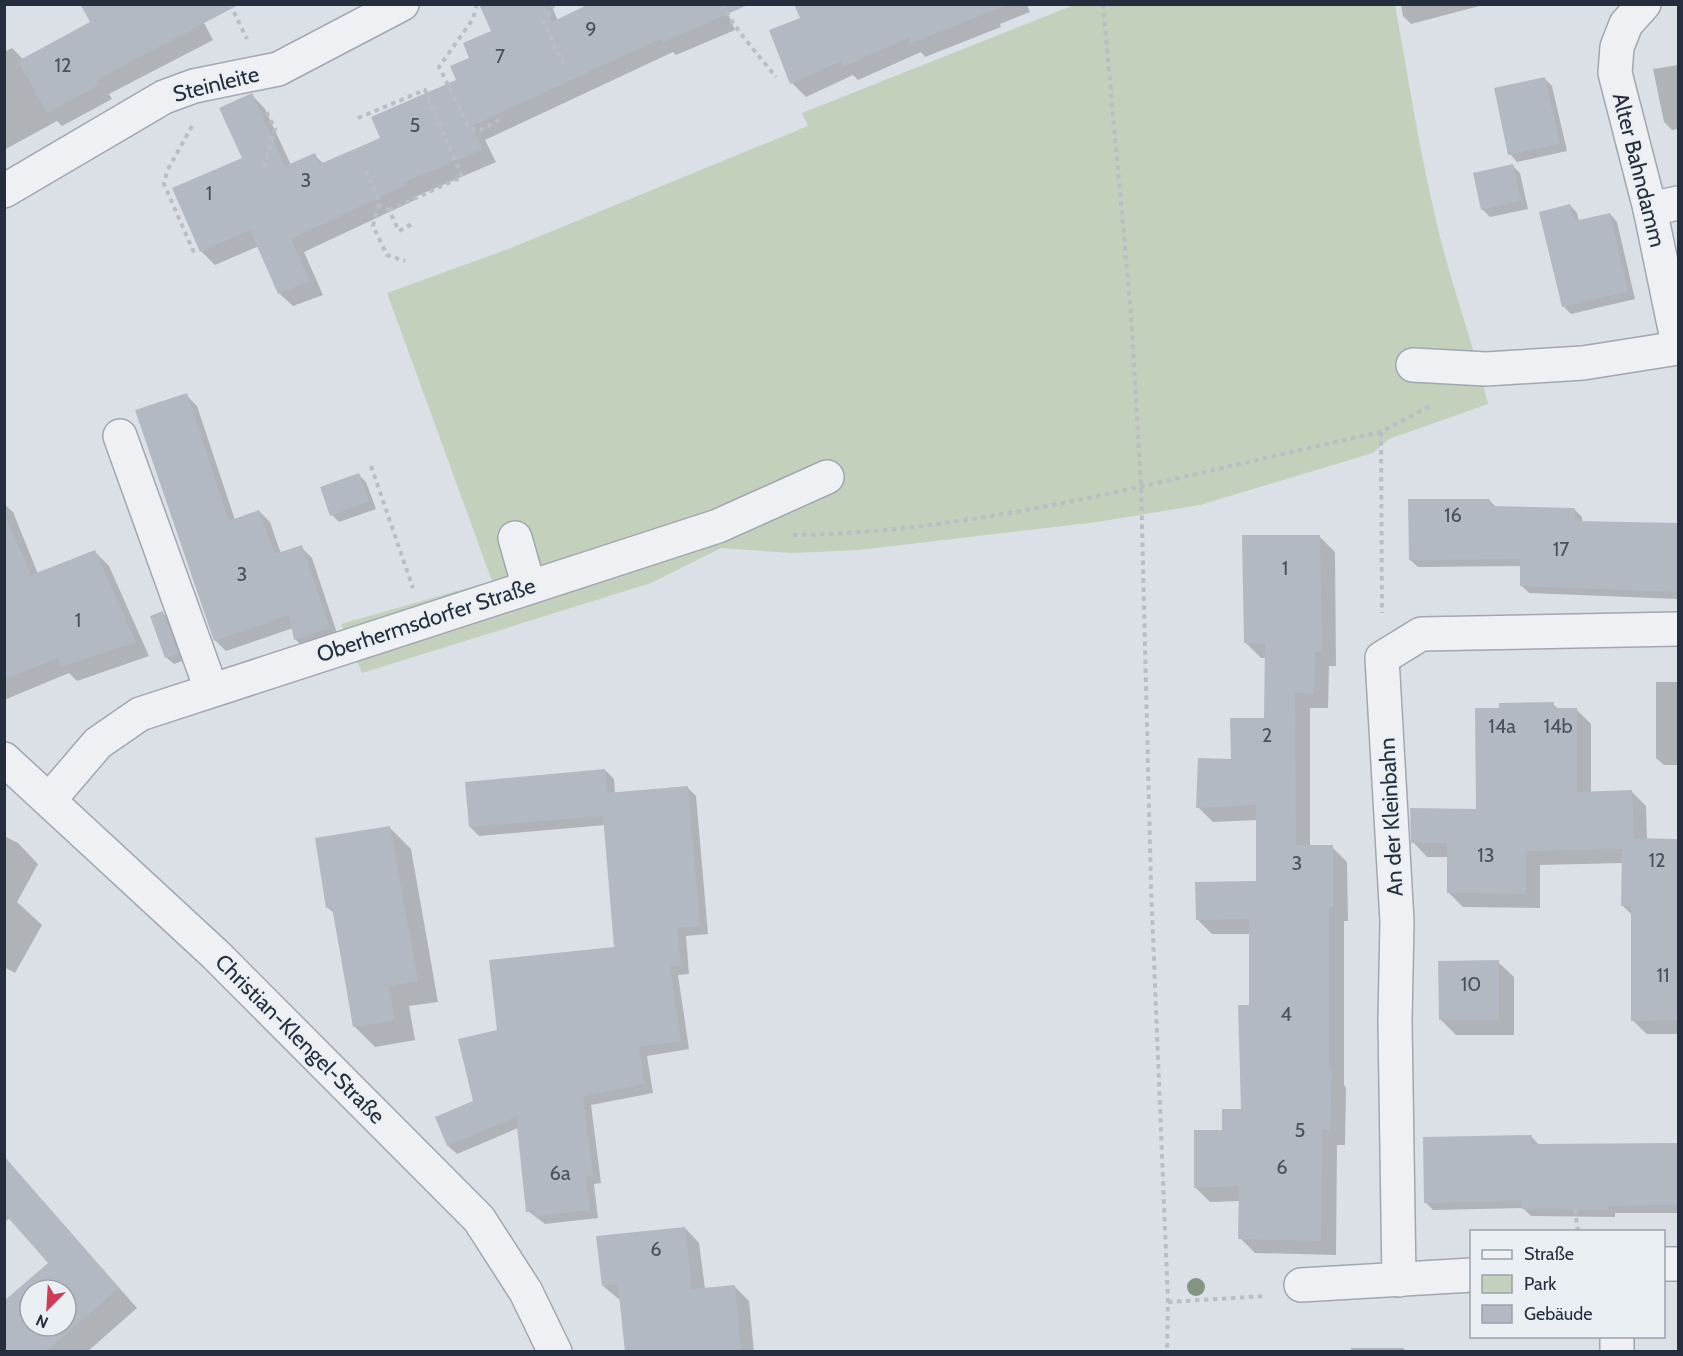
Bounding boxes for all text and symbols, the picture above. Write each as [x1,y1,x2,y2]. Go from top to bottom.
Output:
house number: 9 [585,17,597,41]
house number: 7 [495,44,505,68]
house number: 12 [55,53,72,77]
street label: Steinleite [170,60,262,108]
street label: Alter Bahndamm [1607,90,1671,250]
house number: 5 [410,113,420,137]
house number: 3 [301,168,311,192]
house number: 1 [206,181,212,205]
house number: 16 [1444,503,1462,527]
house number: 17 [1553,537,1569,561]
house number: 1 [1282,556,1288,580]
house number: 3 [237,562,247,586]
street label: Oberhermsdorfer Straße [313,572,539,668]
house number: 1 [75,608,81,632]
house number: 14a [1488,714,1516,738]
house number: 14b [1543,714,1573,738]
house number: 2 [1262,723,1272,747]
street label: An der Kleinbahn [1373,737,1409,897]
house number: 13 [1477,843,1495,867]
house number: 12 [1649,848,1666,872]
house number: 3 [1292,851,1302,875]
street label: Christian-Klengel-Straße [209,948,391,1130]
house number: 11 [1656,963,1670,987]
house number: 10 [1461,972,1481,996]
house number: 4 [1280,1002,1292,1026]
house number: 5 [1295,1118,1305,1142]
house number: 6 [1276,1155,1288,1179]
house number: 6a [550,1161,571,1185]
legend [1470,1230,1665,1338]
house number: 6 [650,1237,662,1261]
text: Straße [1524,1243,1574,1265]
text: Park [1524,1273,1557,1295]
north arrow [18,1278,78,1338]
text: Gebäude [1524,1303,1593,1325]
text: N [33,1310,51,1332]

